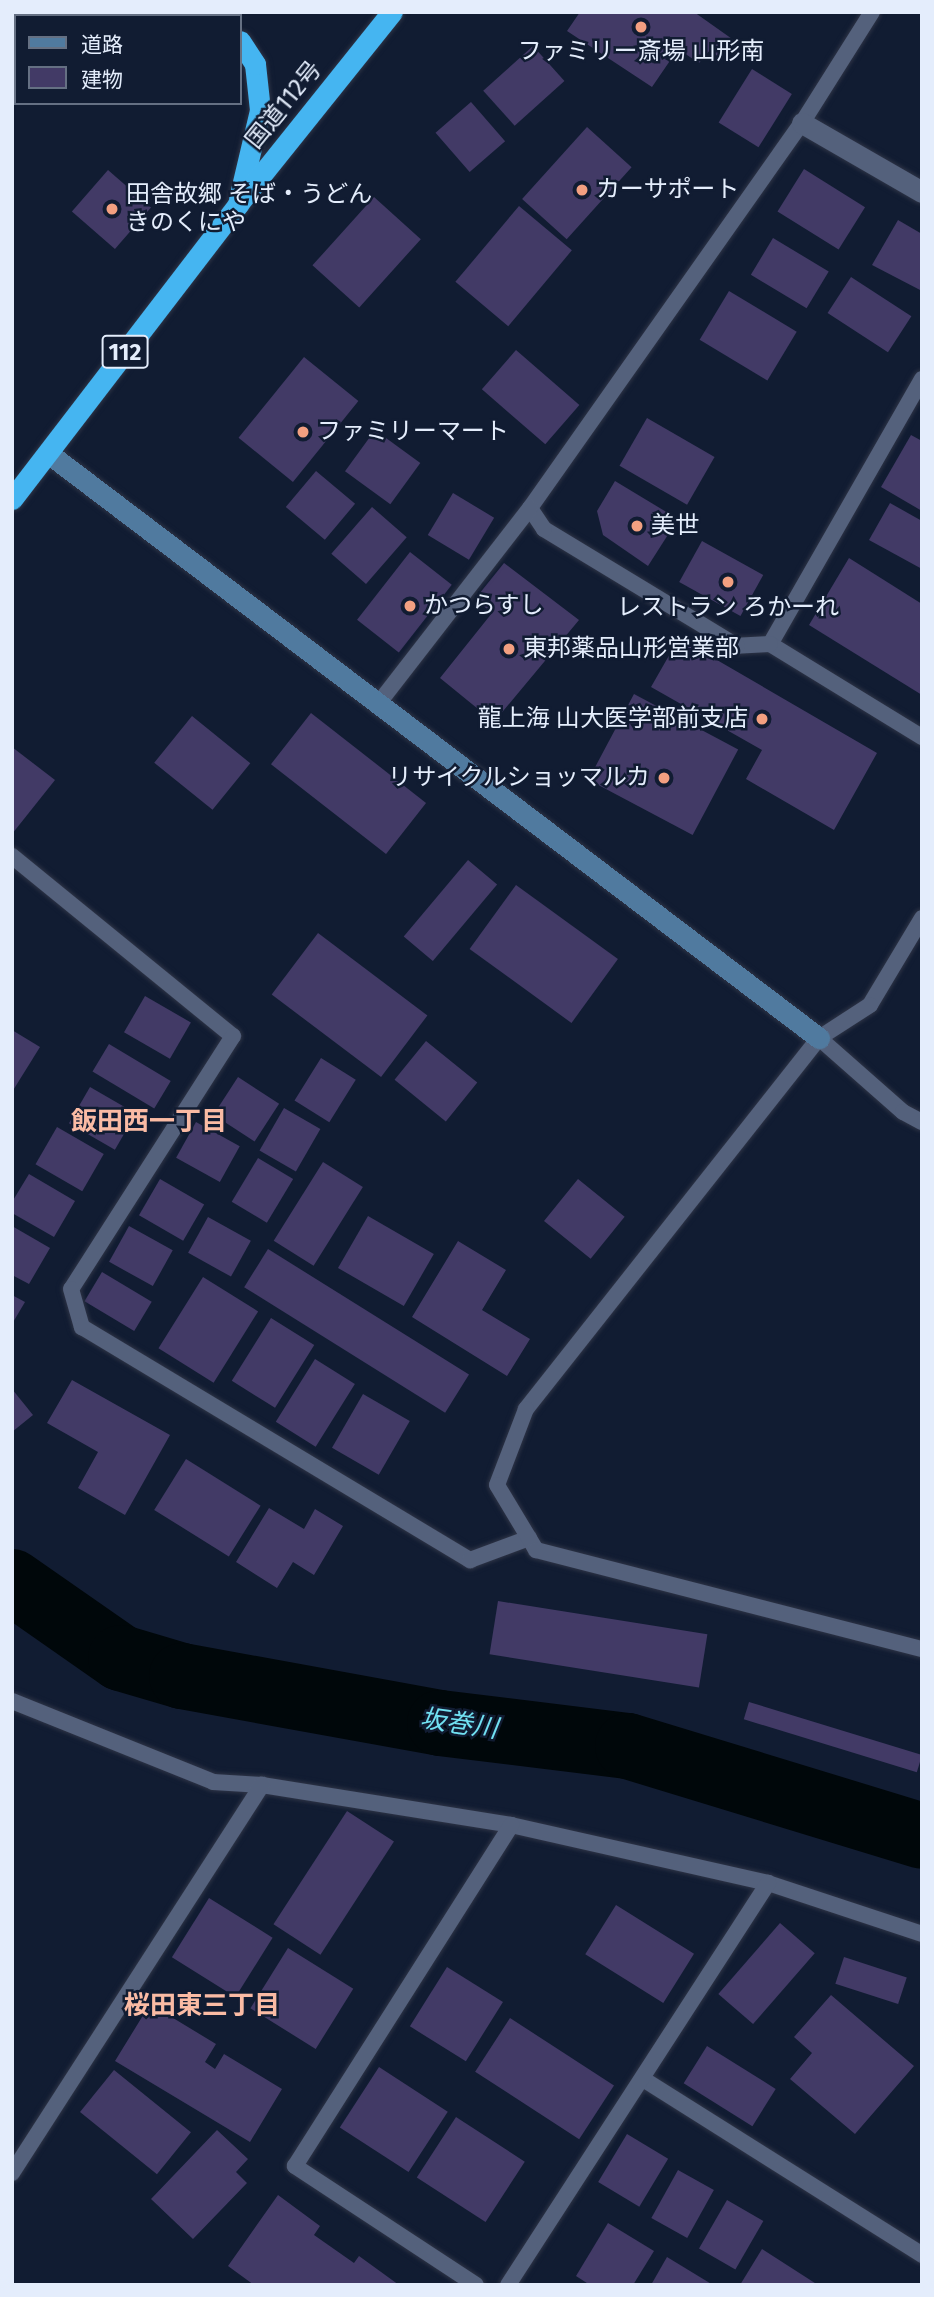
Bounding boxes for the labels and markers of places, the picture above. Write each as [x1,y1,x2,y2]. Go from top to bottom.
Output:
marker: ファミリー斎場 山形南 [633,19,649,35]
place label: ファミリー斎場 山形南 [518,38,764,66]
place label: カーサポート [596,176,740,204]
place label: 田舎故郷 そば・うどん きのくにや [126,181,372,237]
marker: カーサポート [574,182,590,198]
marker: 田舎故郷 そば・うどん きのくにや [104,201,120,217]
place label: ファミリーマート [317,418,509,446]
marker: ファミリーマート [295,424,311,440]
place label: 美世 [651,512,699,540]
marker: 美世 [629,518,645,534]
marker: レストラン ろかーれ [720,574,736,590]
place label: かつらすし [424,592,544,620]
place label: レストラン ろかーれ [617,594,839,622]
marker: かつらすし [402,598,418,614]
place label: 東邦薬品山形営業部 [523,635,739,663]
marker: 東邦薬品山形営業部 [501,641,517,657]
place label: 龍上海 山大医学部前支店 [478,705,748,733]
marker: 龍上海 山大医学部前支店 [754,711,770,727]
place label: リサイクルショッマルカ [386,764,650,792]
marker: リサイクルショッマルカ [656,770,672,786]

